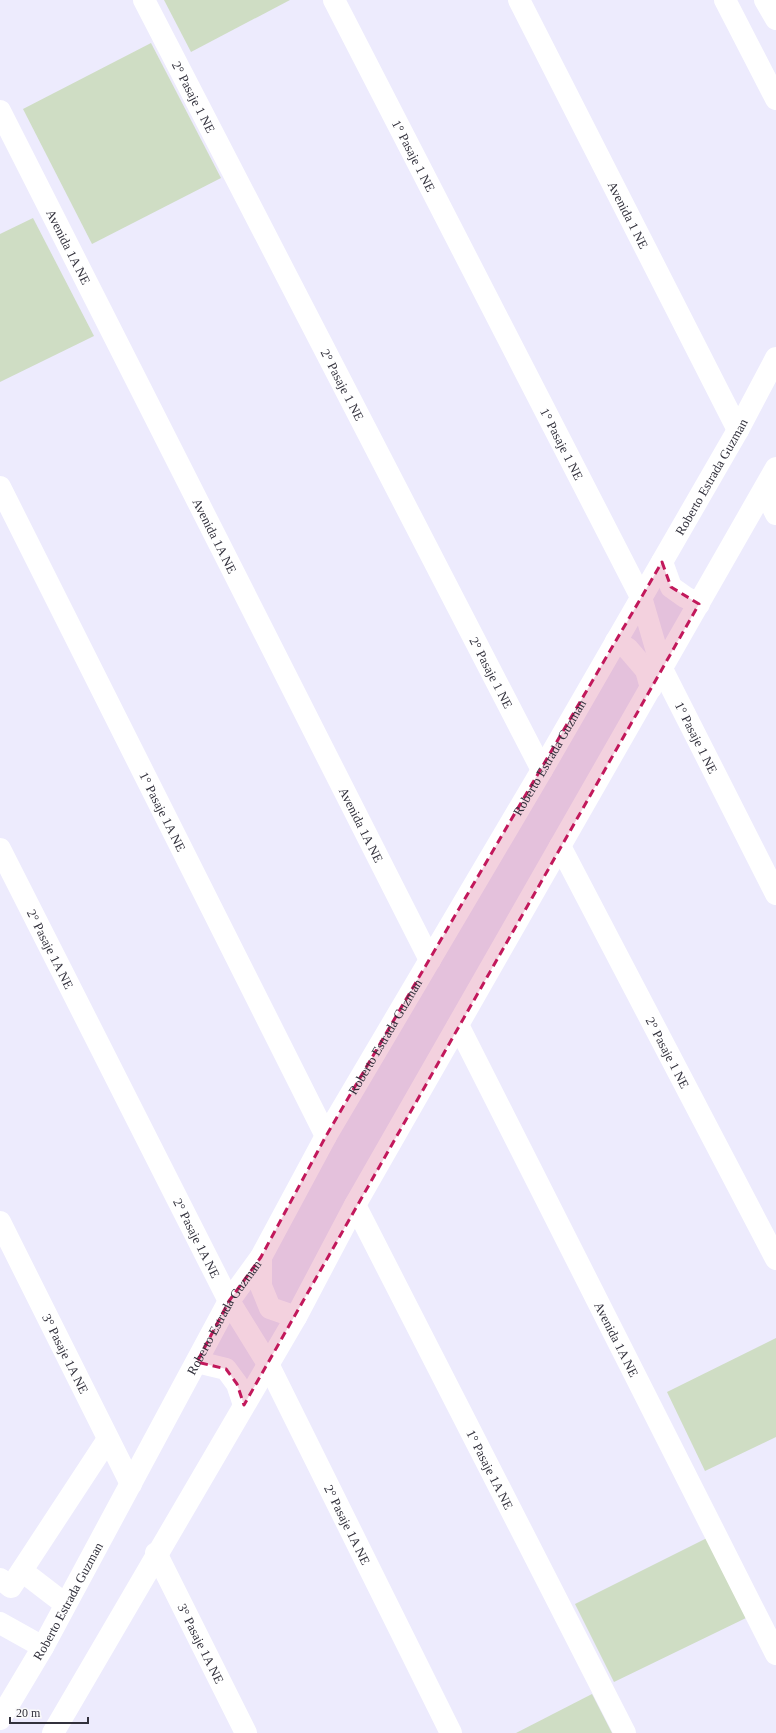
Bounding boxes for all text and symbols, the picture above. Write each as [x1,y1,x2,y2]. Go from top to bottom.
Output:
street label: 2° Pasaje 1 NE [169,58,219,135]
street label: 1° Pasaje 1 NE [389,117,439,194]
street label: Avenida 1 NE [605,179,652,251]
street label: Avenida 1A NE [43,207,94,287]
street label: 2° Pasaje 1 NE [318,346,368,423]
street label: 1° Pasaje 1 NE [538,405,587,482]
street label: Roberto Estrada Guzman [672,416,750,537]
street label: Avenida 1A NE [190,496,240,576]
street label: 2° Pasaje 1 NE [467,634,516,711]
street label: Roberto Estrada Guzman [510,696,589,818]
street label: 1° Pasaje 1 NE [672,699,721,776]
street label: 1° Pasaje 1A NE [137,769,189,854]
street label: Avenida 1A NE [336,785,387,865]
street label: 2° Pasaje 1A NE [24,907,77,991]
street label: Roberto Estrada Guzman [345,976,425,1097]
street label: 2° Pasaje 1 NE [643,1014,693,1091]
street label: 2° Pasaje 1A NE [171,1196,223,1280]
street label: Roberto Estrada Guzman [183,1256,264,1377]
street label: Avenida 1A NE [592,1299,642,1379]
street label: 3° Pasaje 1A NE [40,1311,92,1396]
street label: 1° Pasaje 1A NE [464,1427,517,1512]
street label: 2° Pasaje 1A NE [322,1482,374,1567]
street label: Roberto Estrada Guzman [30,1539,106,1663]
street label: 3° Pasaje 1A NE [175,1601,227,1686]
scale bar [10,1699,88,1725]
text: 20 m [16,1706,41,1720]

